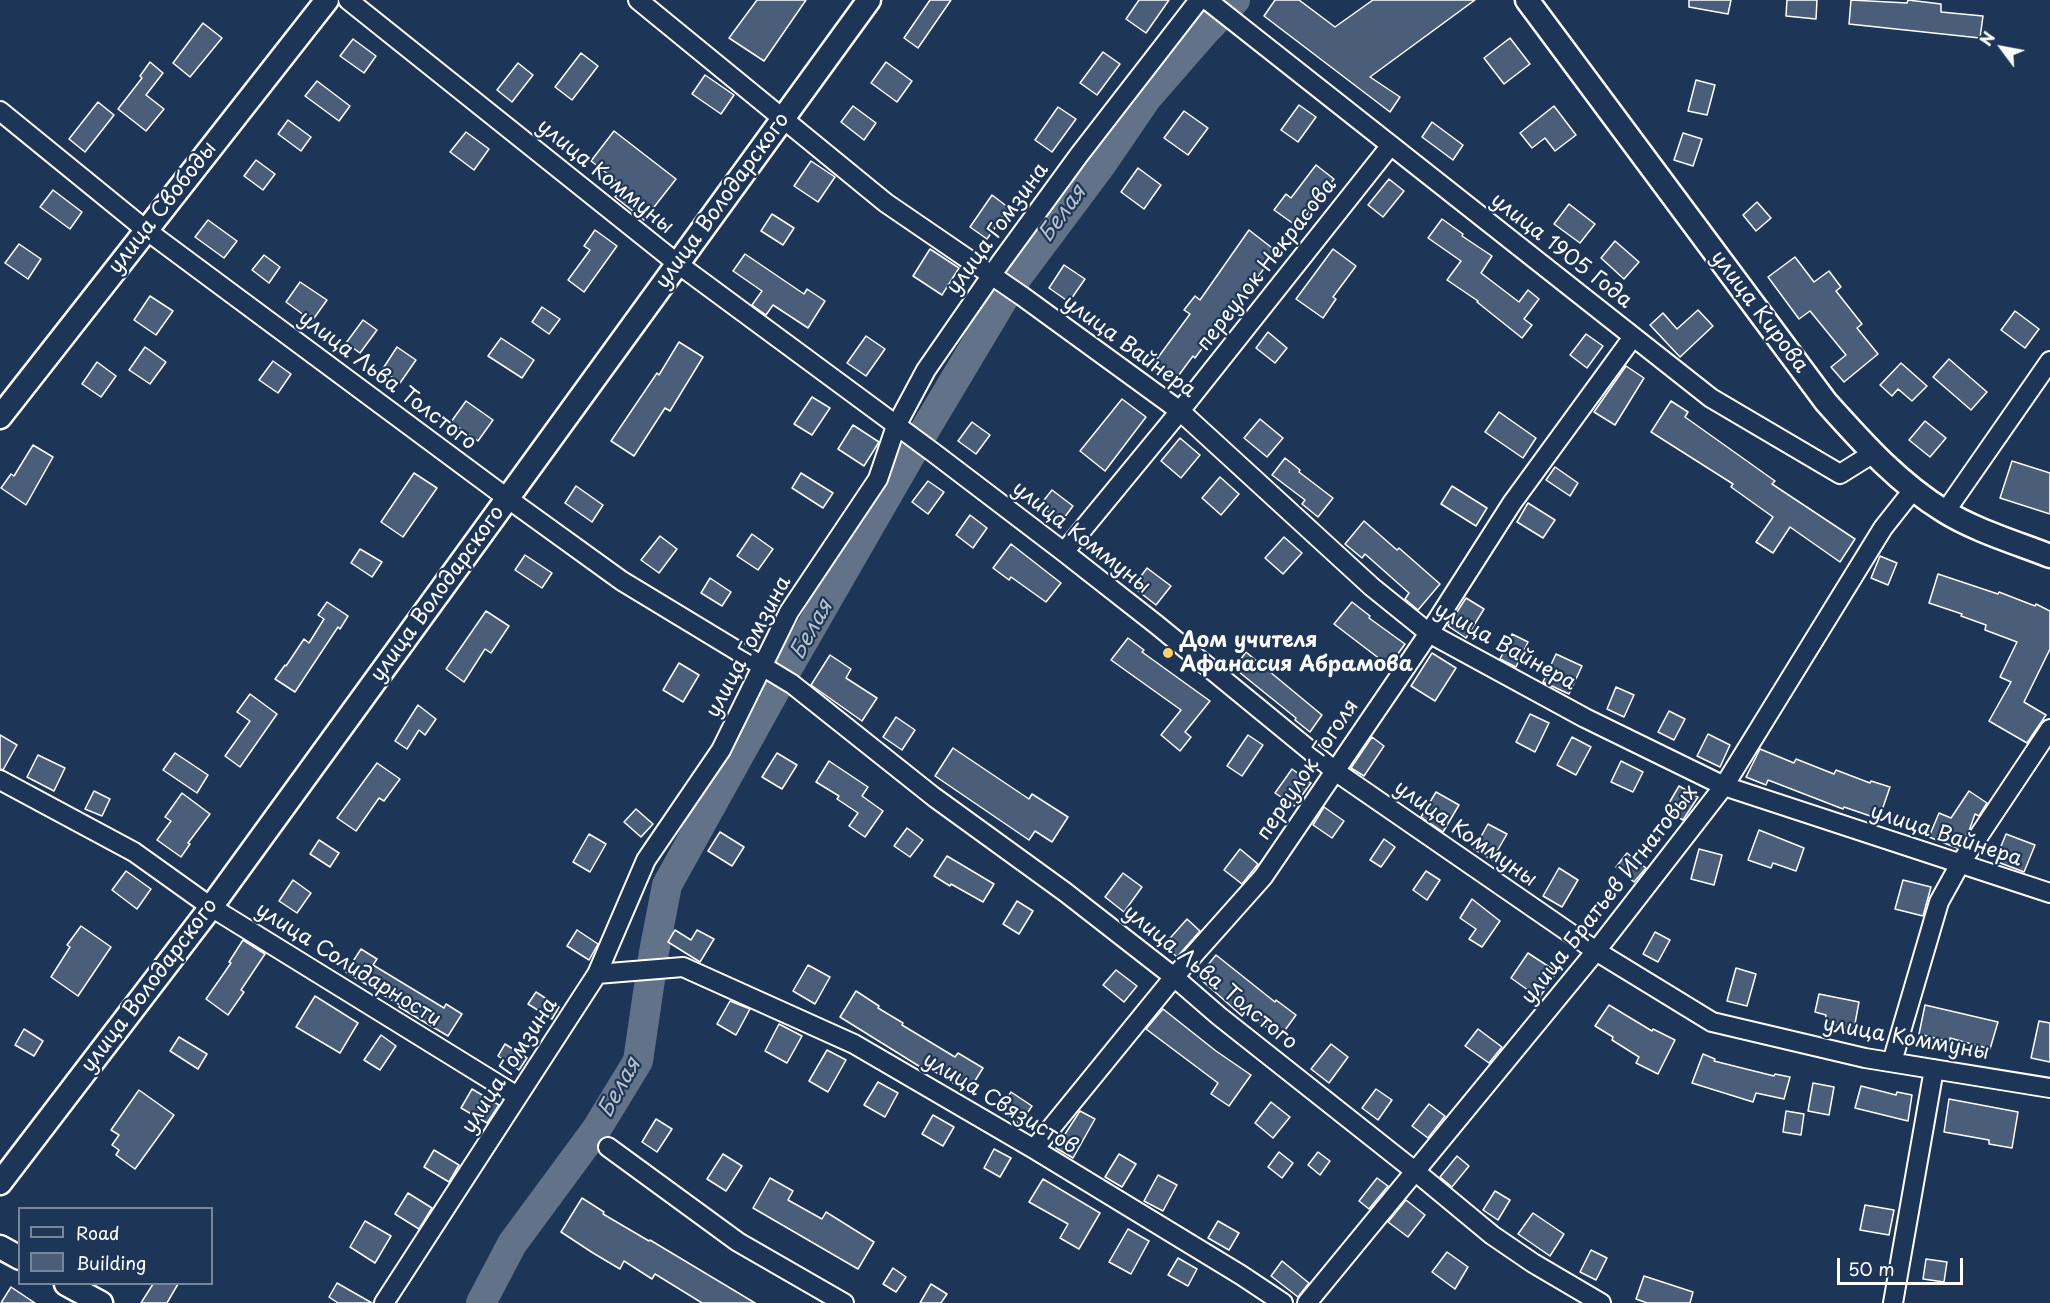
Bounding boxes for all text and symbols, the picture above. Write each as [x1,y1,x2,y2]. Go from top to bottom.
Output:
north arrow [1972,18,2032,78]
text: N [1973,27,2000,50]
street label: улица Володарского [651,108,795,294]
street label: улица Коммуны [532,114,678,240]
street label: улица Свободы [103,137,223,279]
street label: улица Гомзина [942,158,1054,300]
street label: переулок Некрасова [1192,174,1342,356]
water label: Белая [1034,181,1092,247]
street label: улица 1905 Года [1485,188,1637,314]
street label: улица Кирова [1705,246,1813,378]
street label: улица Вайнера [1058,290,1200,404]
street label: улица Льва Толстого [293,306,481,456]
street label: улица Коммуны [1007,476,1155,600]
street label: улица Володарского [366,501,510,687]
street label: улица Гомзина [701,572,797,722]
water label: Белая [785,596,839,664]
street label: улица Вайнера [1430,598,1580,696]
place label: Дом учителя Афанасия Абрамова [1180,628,1413,678]
marker: Дом учителя Афанасия Абрамова [1161,646,1175,660]
street label: переулок Гоголя [1252,695,1364,845]
street label: улица Коммуны [1389,775,1541,893]
street label: улица Братьев Игнатовых [1517,780,1703,1010]
street label: улица Вайнера [1867,800,2025,872]
street label: улица Володарского [76,894,224,1078]
street label: улица Солидарности [251,898,445,1032]
street label: улица Льва Толстого [1118,900,1302,1056]
street label: улица Гомзина [457,993,563,1139]
street label: улица Коммуны [1821,1012,1991,1066]
street label: улица Связистов [918,1048,1082,1160]
water label: Белая [593,1054,647,1122]
legend [18,1207,213,1285]
text: Road [76,1219,120,1246]
scale bar [1840,1246,1966,1284]
text: Building [76,1249,146,1276]
text: 50 m [1848,1255,1895,1282]

